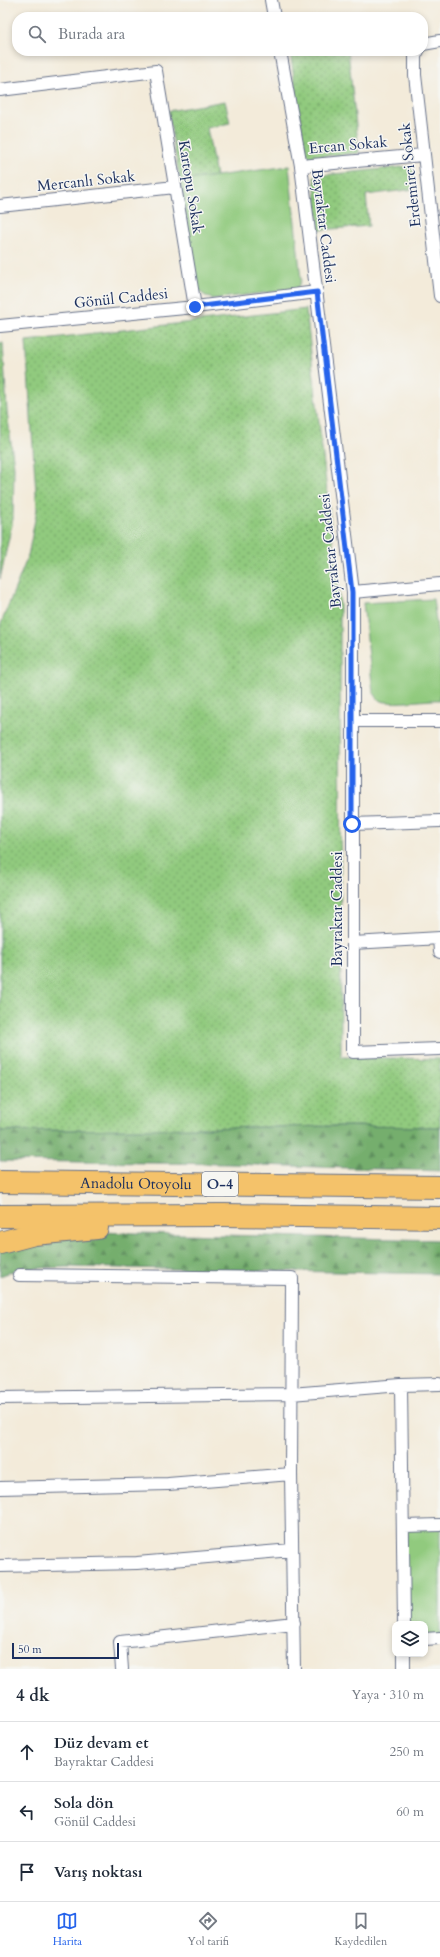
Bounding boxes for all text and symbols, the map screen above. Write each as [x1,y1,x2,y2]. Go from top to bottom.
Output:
search box [12,12,428,56]
icon: search [26,23,48,45]
text: Burada ara [58,24,125,44]
street label: Erdemirci Sokak [395,122,425,228]
street label: Ercan Sokak [308,132,388,158]
street label: Kartopu Sokak [174,139,208,235]
street label: Mercanlı Sokak [36,166,136,196]
street label: Bayraktar Caddesi [307,168,341,284]
street label: Gönül Caddesi [73,283,169,313]
route end [186,298,204,316]
street label: Bayraktar Caddesi [314,493,346,609]
route start [343,815,361,833]
street label: Bayraktar Caddesi [327,851,347,967]
road number: O-4 [202,1172,238,1196]
street label: Anadolu Otoyolu [80,1173,192,1194]
map controls [392,1621,428,1657]
button: layers [392,1621,428,1657]
scale bar [12,1641,119,1660]
text: 50 m [18,1642,42,1657]
text: 4 dk [16,1684,50,1707]
text: Yaya · 310 m [351,1686,424,1704]
text: Düz devam et [54,1733,149,1753]
icon: ahead [16,1741,38,1763]
text: 250 m [390,1743,424,1761]
text: Bayraktar Caddesi [54,1753,154,1771]
text: Sola dön [54,1793,114,1813]
icon: left [16,1801,38,1823]
text: 60 m [396,1803,424,1821]
text: Gönül Caddesi [54,1813,136,1831]
icon: arrive [16,1861,38,1883]
text: Varış noktası [54,1862,143,1882]
tab: Harita [53,1910,82,1949]
tab: Yol tarifi [188,1910,229,1949]
tab: Kaydedilen [335,1910,387,1949]

